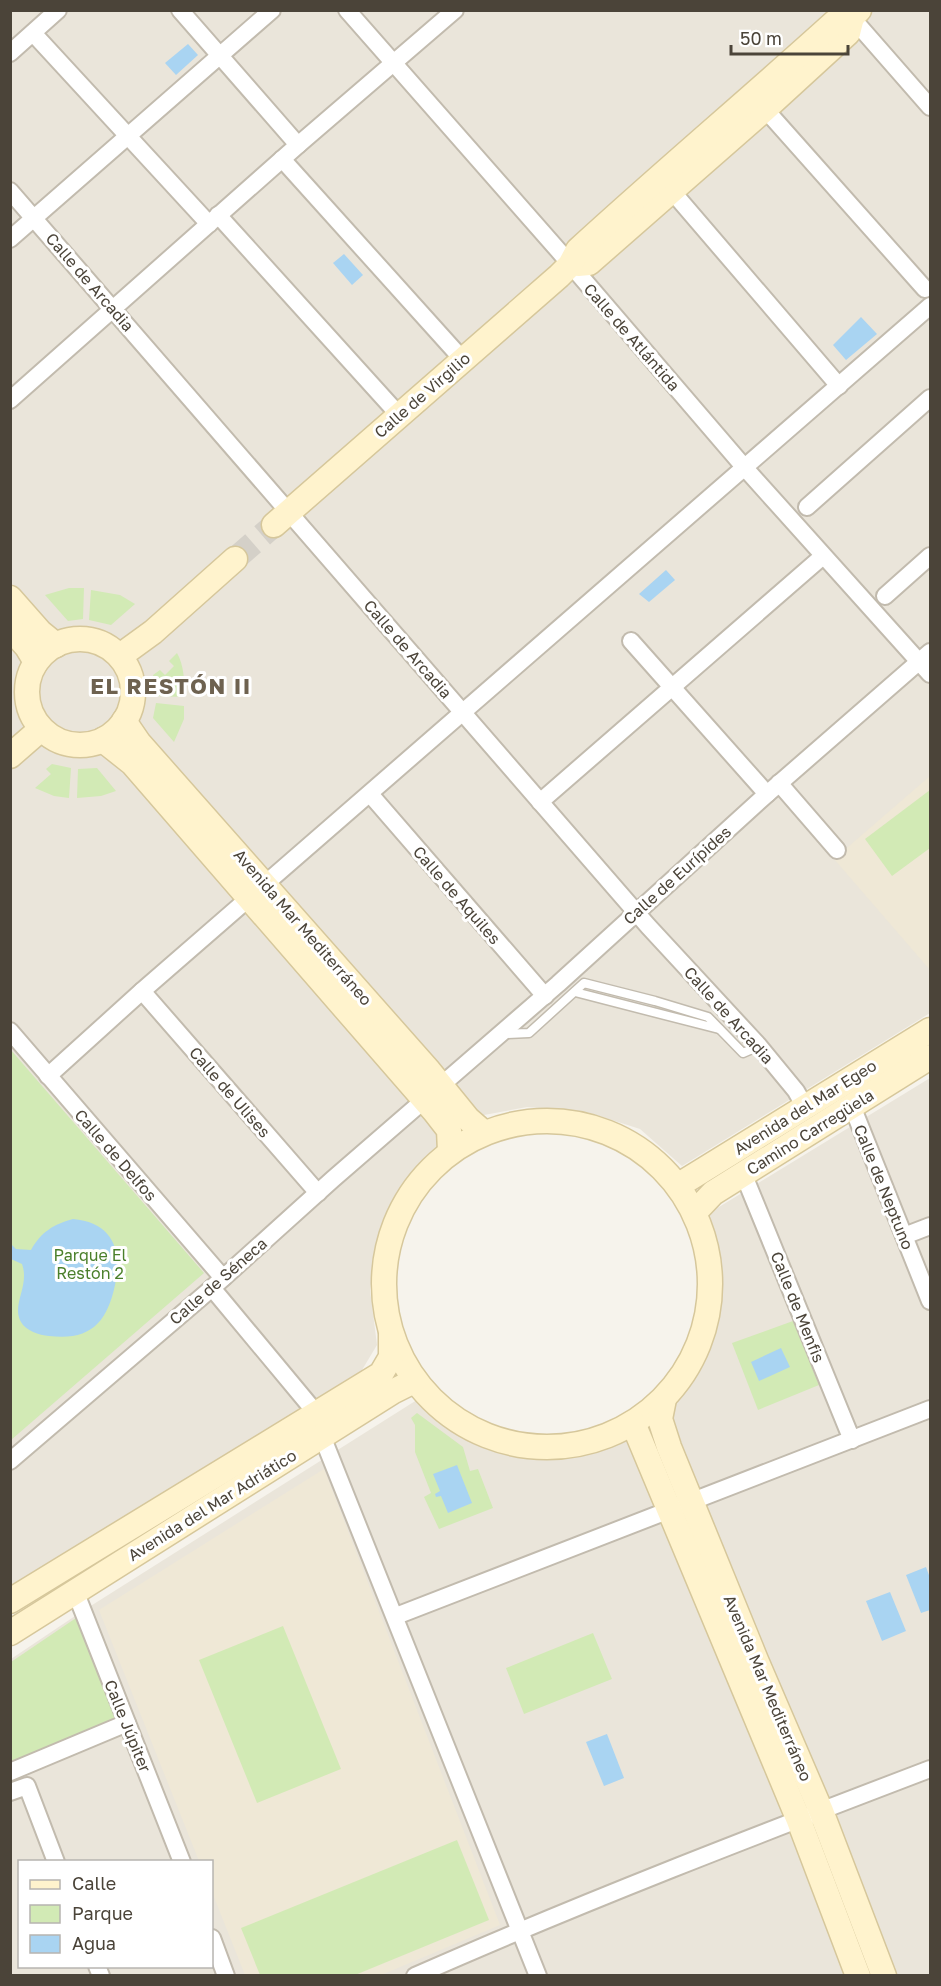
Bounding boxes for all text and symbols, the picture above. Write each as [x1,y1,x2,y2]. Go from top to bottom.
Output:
scale bar [731,18,848,56]
text: 50 m [740,27,782,49]
street label: Calle de Arcadia [42,229,138,335]
street label: Calle de Atlántida [580,279,684,395]
street label: Calle de Virgilio [370,348,474,442]
street label: Calle de Arcadia [360,596,456,702]
district label: EL RESTÓN II [90,672,252,699]
street label: Calle de Eurípides [619,821,735,929]
street label: Calle de Aquiles [409,842,505,948]
street label: Avenida Mar Mediterráneo [230,845,376,1009]
street label: Calle de Arcadia [680,962,778,1068]
street label: Calle de Ulises [185,1043,275,1141]
street label: Avenida del Mar Egeo [730,1055,880,1159]
street label: Camino Carregüela [743,1085,877,1179]
street label: Calle de Delfos [71,1105,161,1205]
street label: Calle de Neptuno [850,1122,918,1252]
street label: Calle de Séneca [165,1233,271,1329]
park label: Parque El Restón 2 [53,1245,127,1283]
street label: Calle de Menfis [767,1249,829,1365]
street label: Avenida del Mar Adriático [124,1445,300,1565]
street label: Avenida Mar Mediterráneo [720,1592,816,1784]
street label: Calle Júpiter [100,1677,156,1775]
legend [18,1860,213,1968]
text: Calle [72,1872,116,1894]
text: Parque [72,1902,133,1924]
text: Agua [72,1932,116,1954]

